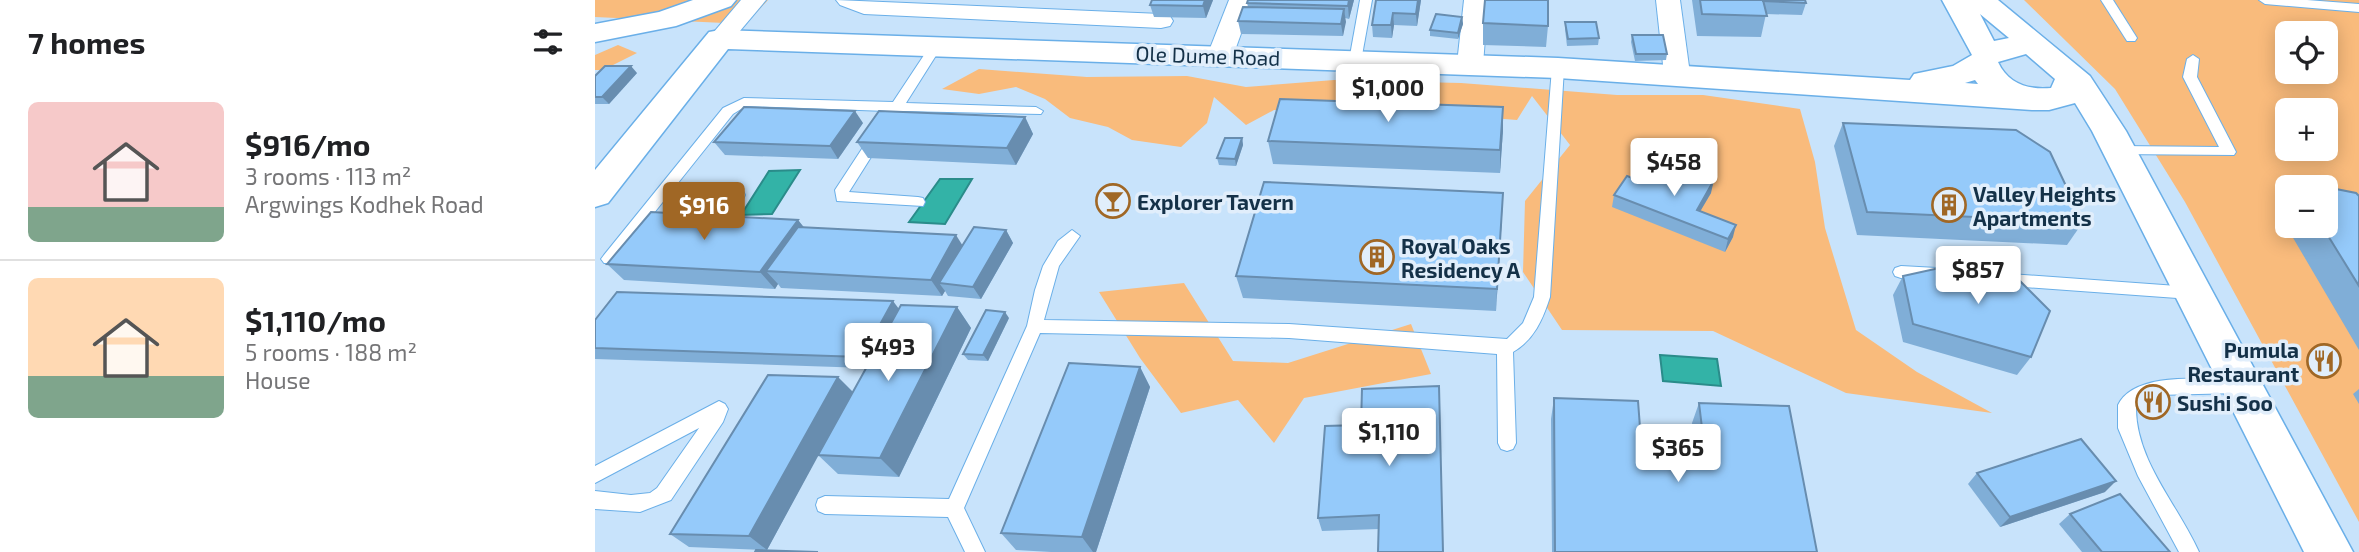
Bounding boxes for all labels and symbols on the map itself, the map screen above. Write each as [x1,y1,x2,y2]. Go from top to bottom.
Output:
street label: Ole Dume Road [1135,40,1281,70]
pin: $1,000 [1331,64,1445,124]
pin: $458 [1633,138,1715,198]
place label: Valley Heights Apartments [1973,181,2116,230]
pin: $916 [663,182,745,242]
bar icon: Explorer Tavern [1094,182,1132,220]
building icon: Valley Heights Apartments [1930,186,1968,224]
place label: Explorer Tavern [1137,189,1294,214]
place label: Royal Oaks Residency A [1401,233,1520,283]
building icon: Royal Oaks Residency A [1358,238,1396,276]
pin: $857 [1937,246,2019,306]
pin: $493 [847,324,929,383]
place label: Pumula Restaurant [2187,337,2299,386]
restaurant icon: Pumula Restaurant [2305,342,2343,380]
restaurant icon: Sushi Soo [2134,383,2172,421]
place label: Sushi Soo [2177,390,2273,415]
pin: $1,110 [1332,408,1446,468]
pin: $365 [1637,424,1719,484]

